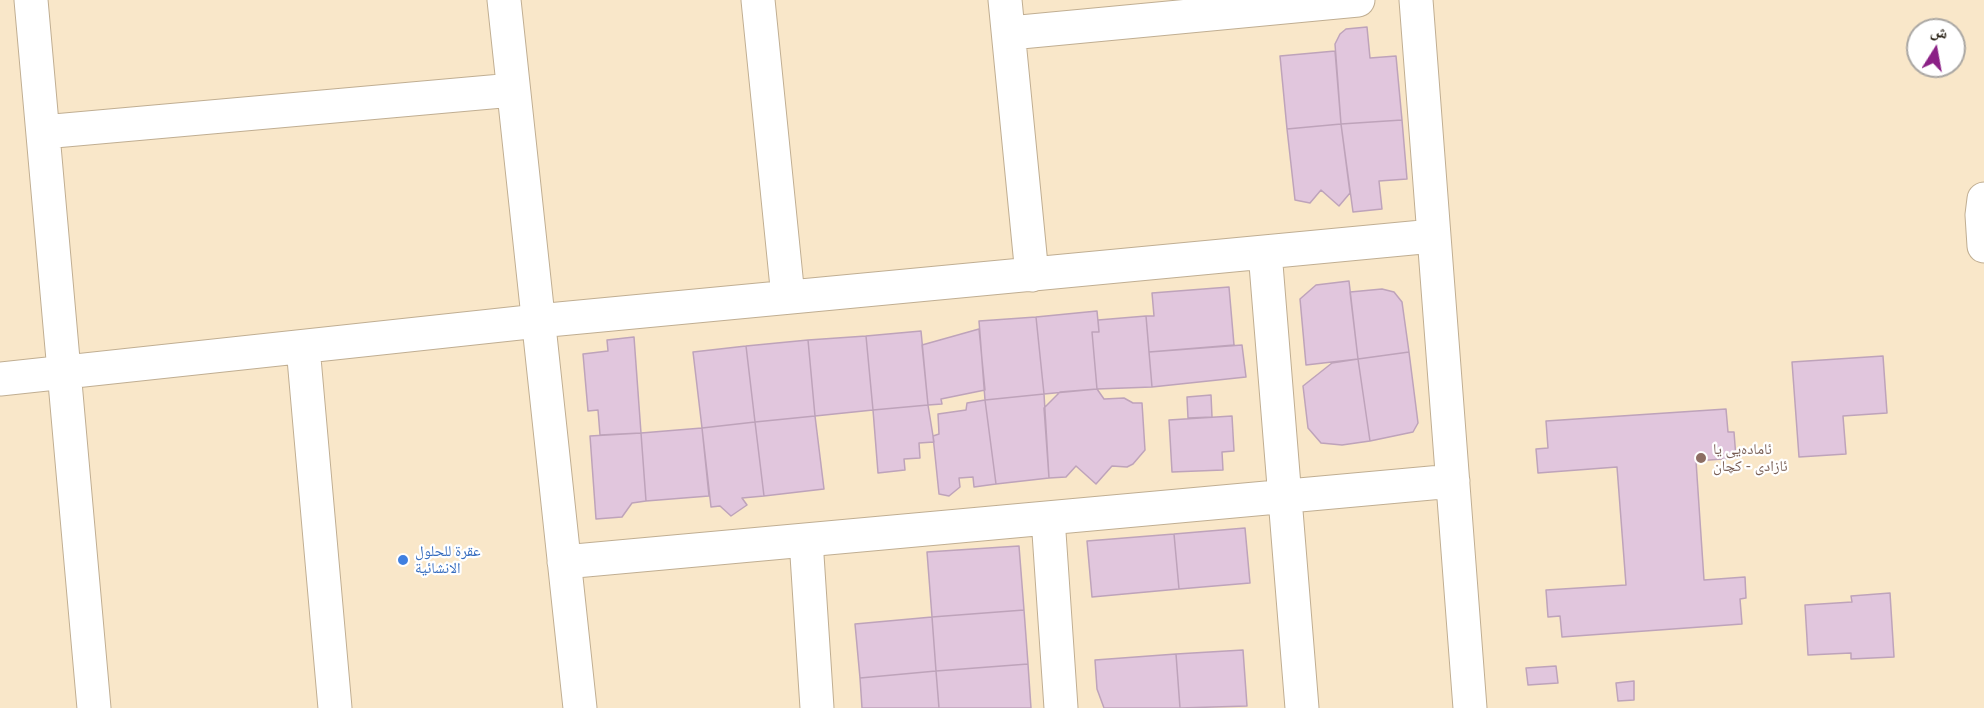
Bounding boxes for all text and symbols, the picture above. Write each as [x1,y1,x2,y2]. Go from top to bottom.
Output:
north arrow [1906,18,1966,78]
text: ش [1929,21,1949,43]
place label: ئامادەیی یا ئازادی - کچان [1713,440,1788,475]
marker: ئامادەیی یا ئازادی - کچان [1694,451,1708,465]
place label: عقرة للحلول الانشائیة [415,542,481,577]
marker: عقرة للحلول الانشائیة [396,553,410,567]

